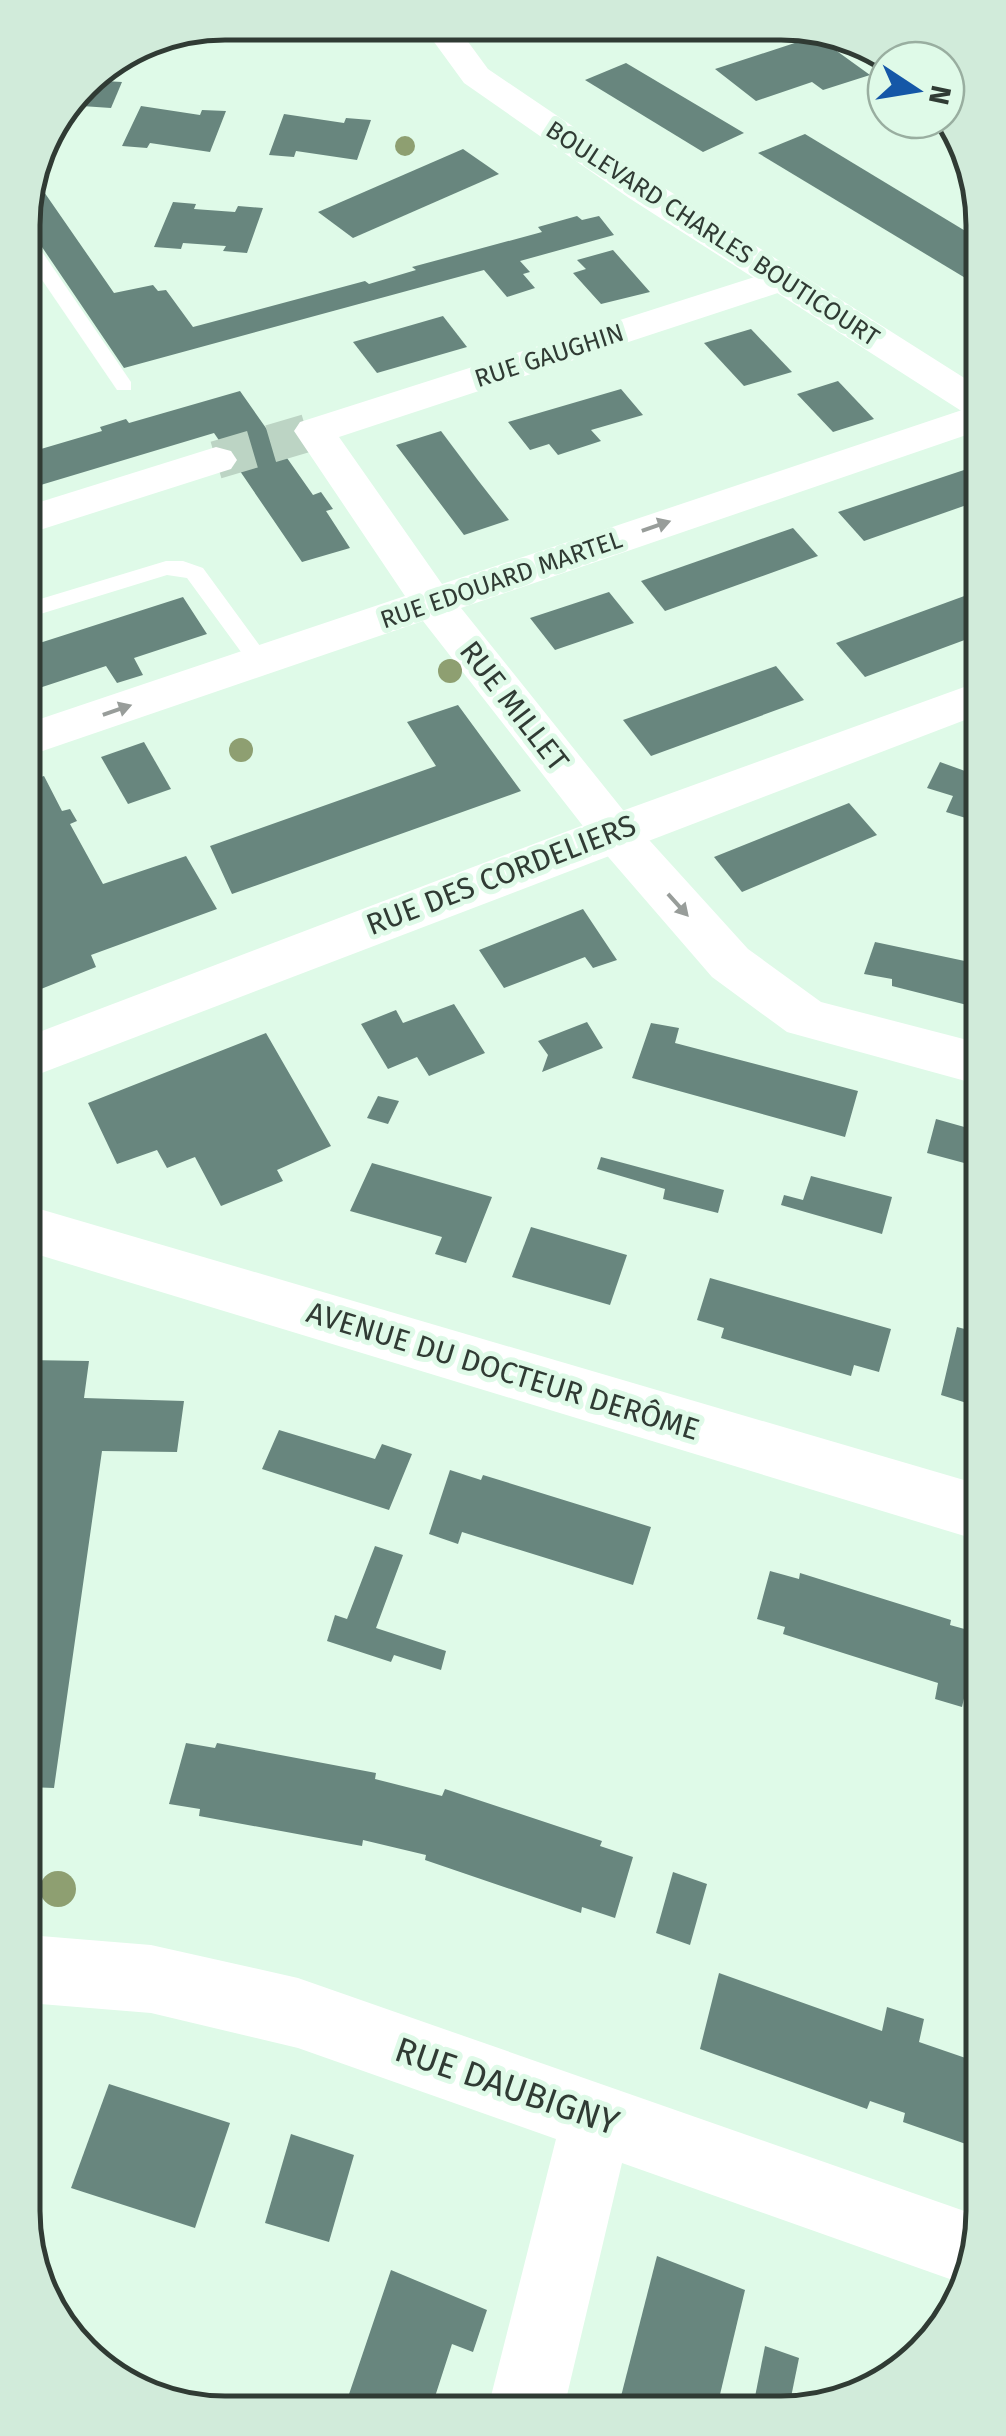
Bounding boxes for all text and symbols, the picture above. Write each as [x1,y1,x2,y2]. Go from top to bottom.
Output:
north arrow [866,40,966,140]
text: N [922,83,958,108]
street label: BOULEVARD CHARLES BOUTICOURT [540,115,885,353]
street label: RUE GAUGHIN [471,318,628,394]
one-way arrow [642,518,672,533]
street label: RUE EDOUARD MARTEL [376,524,626,635]
street label: RUE MILLET [452,634,576,779]
one-way arrow [102,702,132,717]
street label: RUE DES CORDELIERS [361,807,641,943]
one-way arrow [667,892,689,917]
street label: AVENUE DU DOCTEUR DERÔME [303,1294,703,1448]
street label: RUE DAUBIGNY [390,2028,625,2144]

